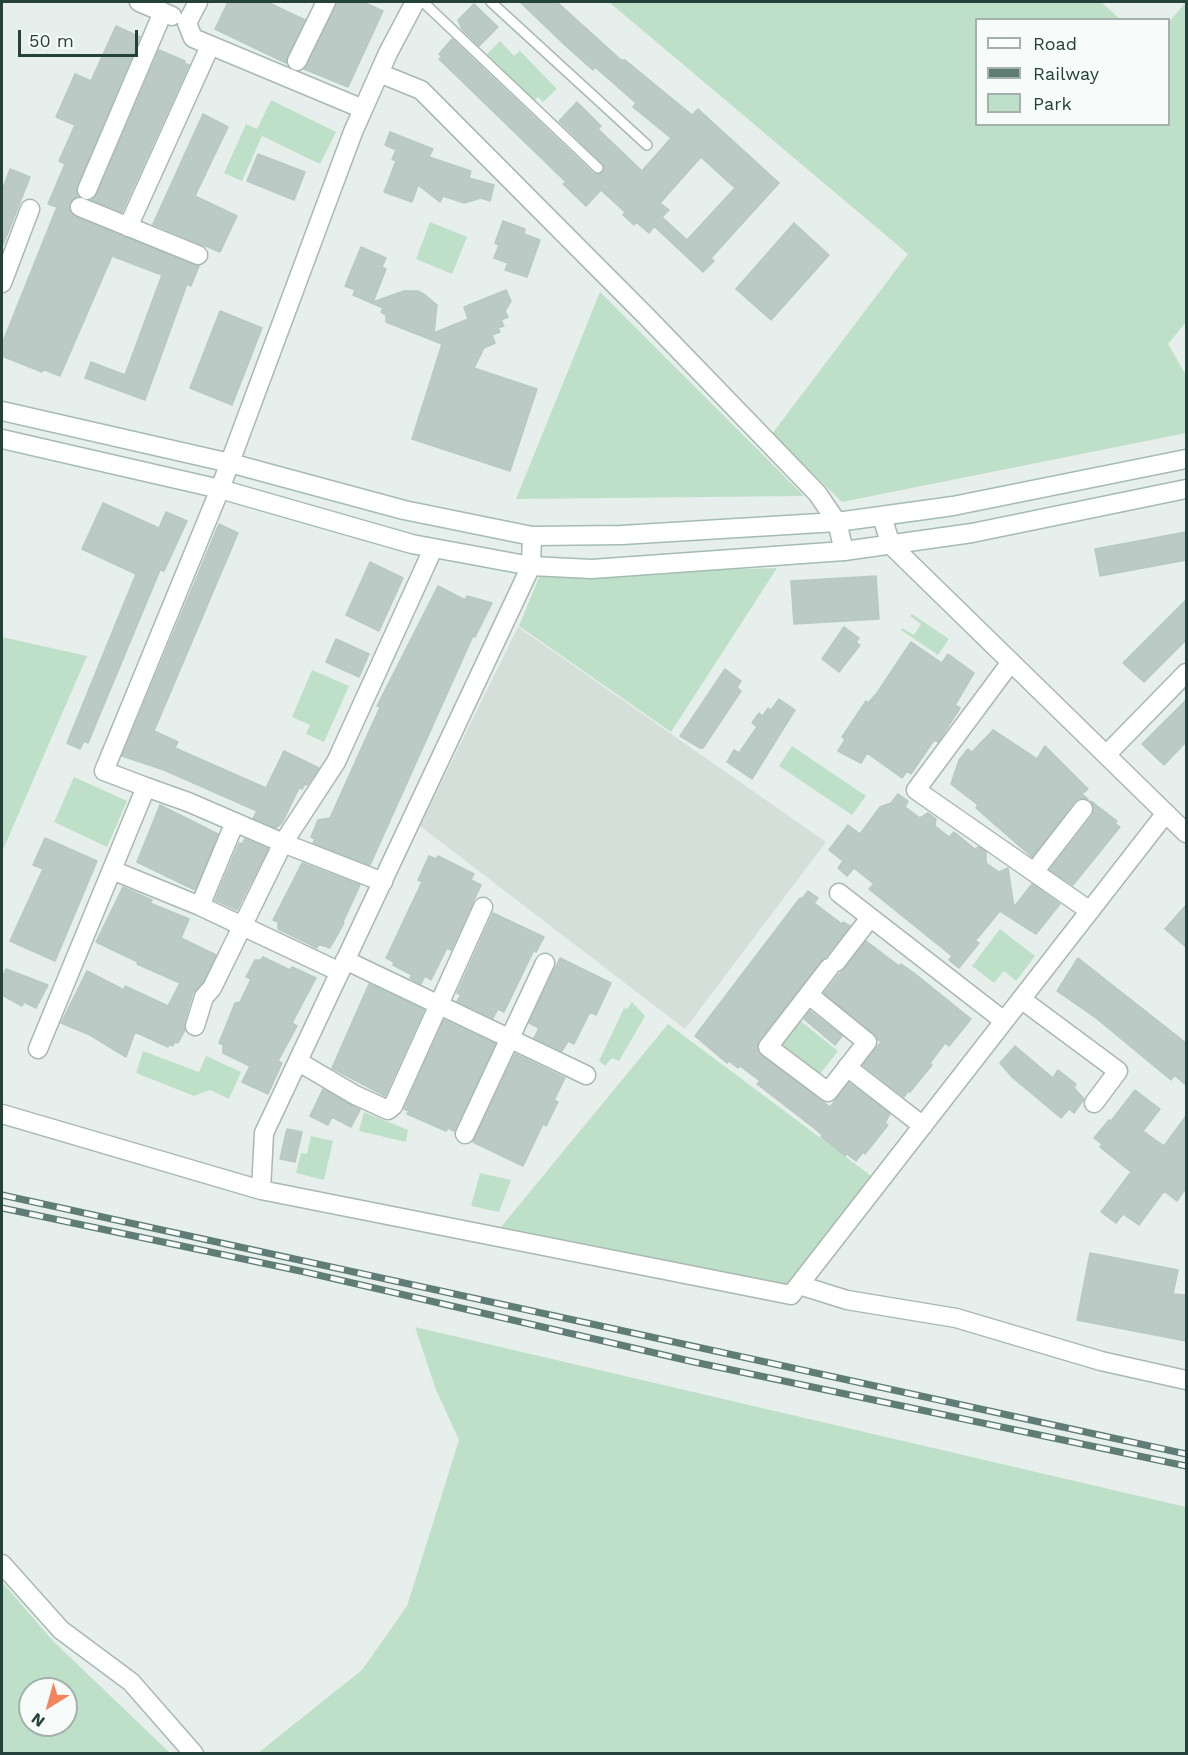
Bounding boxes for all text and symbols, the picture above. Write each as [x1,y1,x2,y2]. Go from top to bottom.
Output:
scale bar [21,18,141,56]
legend [975,18,1170,126]
text: 50 m [29,30,74,51]
text: Road [1033,33,1077,54]
text: Railway [1033,63,1099,84]
text: Park [1033,93,1072,114]
north arrow [18,1677,78,1737]
text: N [28,1709,49,1731]

